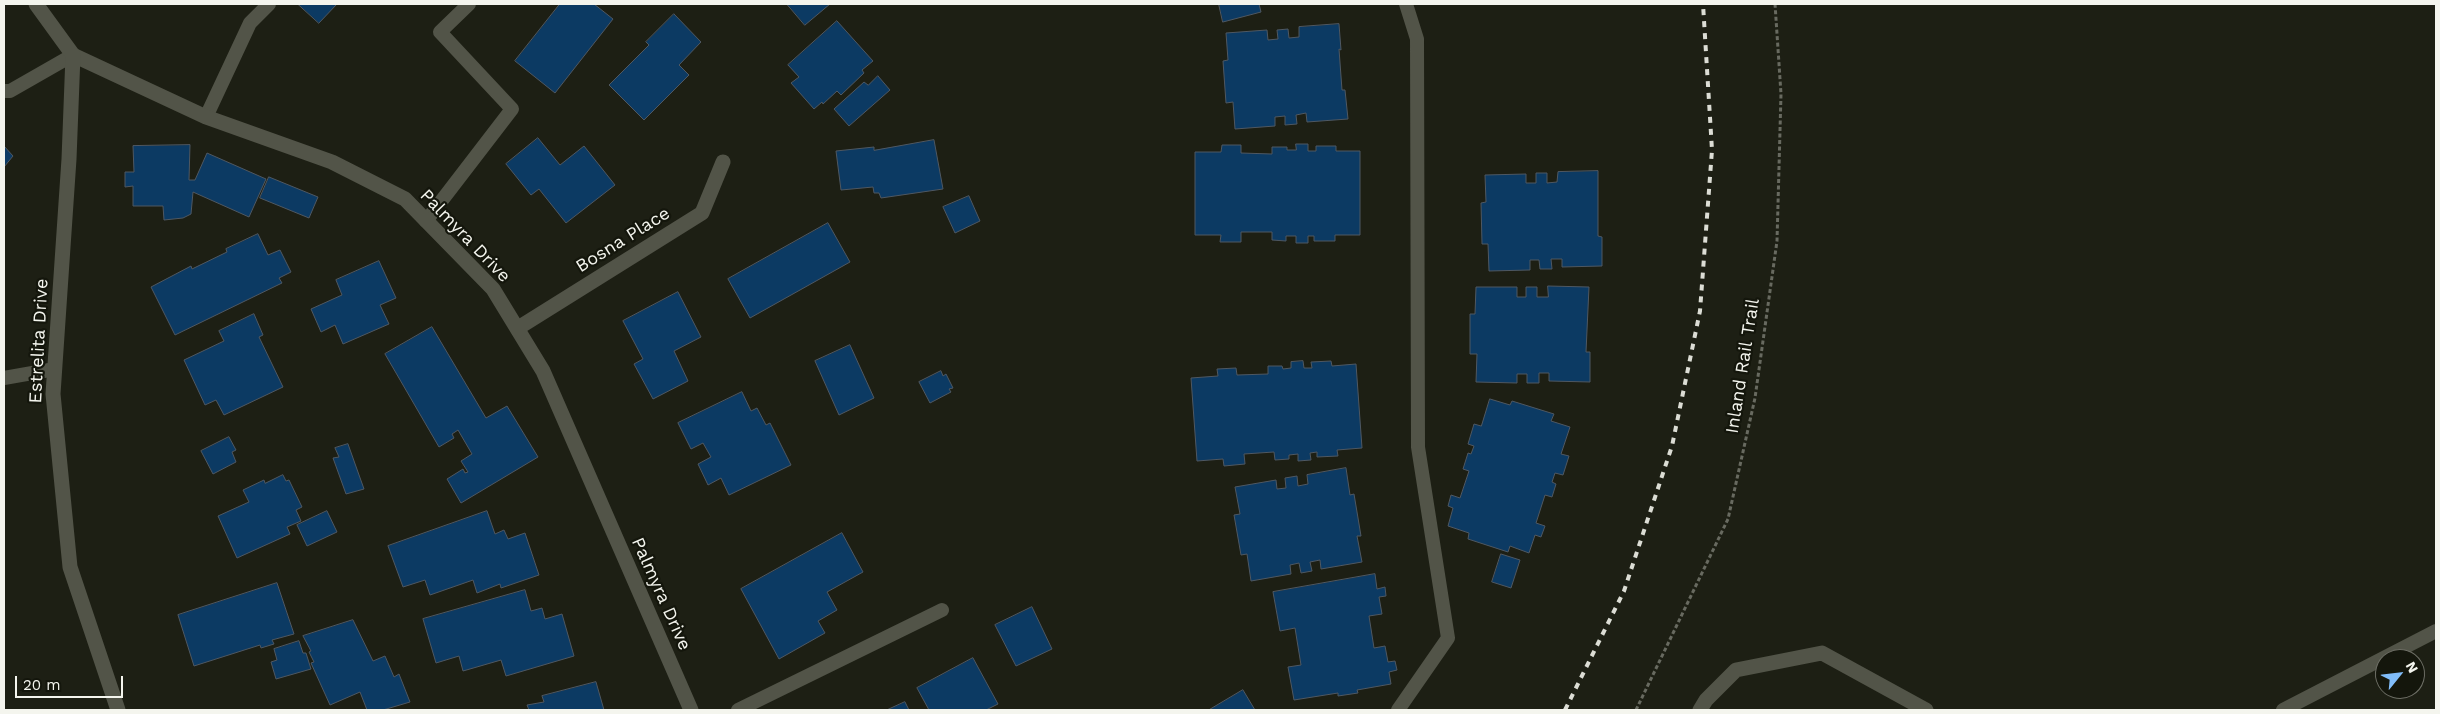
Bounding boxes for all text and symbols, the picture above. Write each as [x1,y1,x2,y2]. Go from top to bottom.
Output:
street label: Palmyra Drive [415,185,515,287]
street label: Bosna Place [572,203,674,277]
street label: Estrelita Drive [25,278,53,404]
street label: Inland Rail Trail [1722,297,1764,435]
street label: Palmyra Drive [627,534,695,654]
north arrow [2375,649,2425,699]
text: N [2403,659,2422,676]
scale bar [18,666,125,698]
text: 20 m [23,676,61,694]

